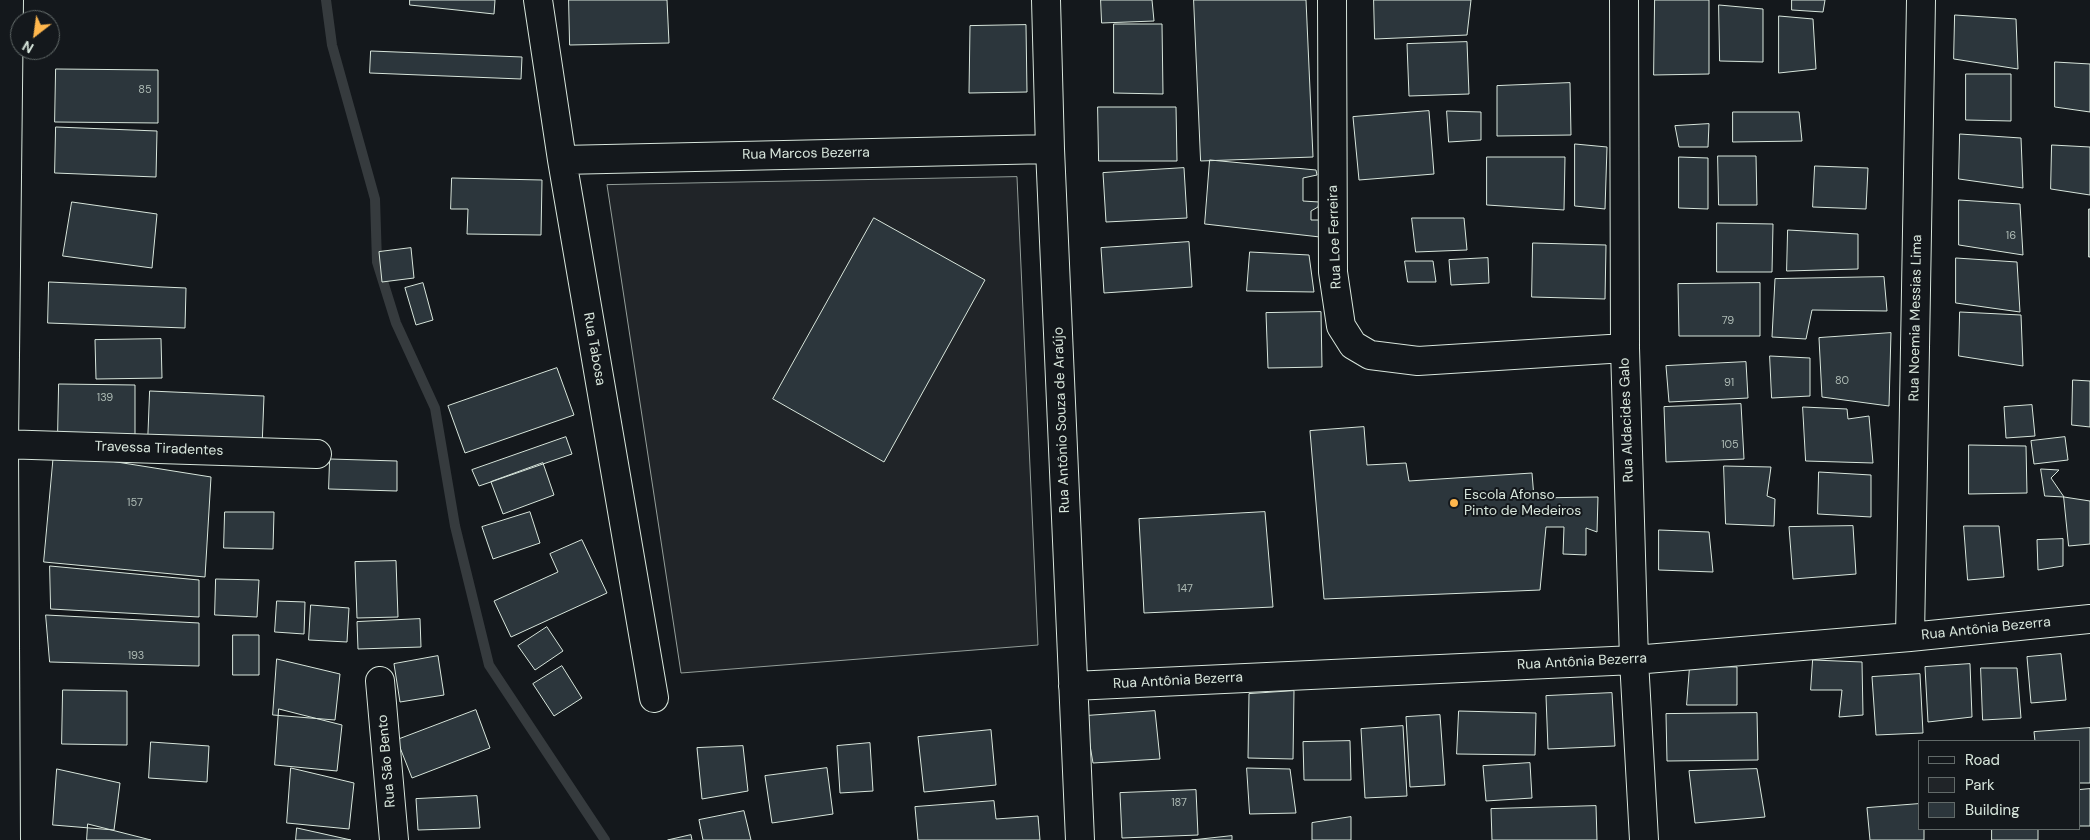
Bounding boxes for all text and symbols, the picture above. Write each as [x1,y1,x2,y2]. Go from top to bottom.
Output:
north arrow [10,10,60,60]
text: N [19,37,37,57]
house number: 85 [138,83,152,97]
street label: Rua Marcos Bezerra [742,144,870,164]
street label: Rua Loe Ferreira [1325,185,1345,289]
house number: 16 [2006,229,2016,243]
street label: Rua Noemia Messias Lima [1906,234,1926,402]
street label: Rua Tabosa [579,311,609,387]
house number: 79 [1722,314,1734,328]
street label: Rua Antônio Souza de Araújo [1050,327,1074,513]
street label: Rua Aldacides Galo [1616,357,1638,483]
house number: 80 [1835,374,1849,388]
house number: 91 [1724,376,1734,390]
house number: 139 [97,391,113,405]
street label: Travessa Tiradentes [94,438,224,460]
house number: 105 [1721,438,1739,452]
place label: Escola Afonso Pinto de Medeiros [1464,487,1581,520]
house number: 157 [127,496,143,510]
marker: Escola Afonso Pinto de Medeiros [1448,497,1460,509]
house number: 147 [1177,582,1193,596]
street label: Rua Antônia Bezerra [1920,614,2052,644]
house number: 193 [128,649,144,663]
street label: Rua Antônia Bezerra [1517,650,1647,674]
street label: Rua Antônia Bezerra [1113,669,1243,693]
street label: Rua São Bento [375,714,399,808]
legend [1918,740,2080,830]
text: Road [1965,750,2000,770]
text: Park [1965,775,1995,795]
house number: 187 [1171,796,1187,810]
text: Building [1965,800,2020,820]

